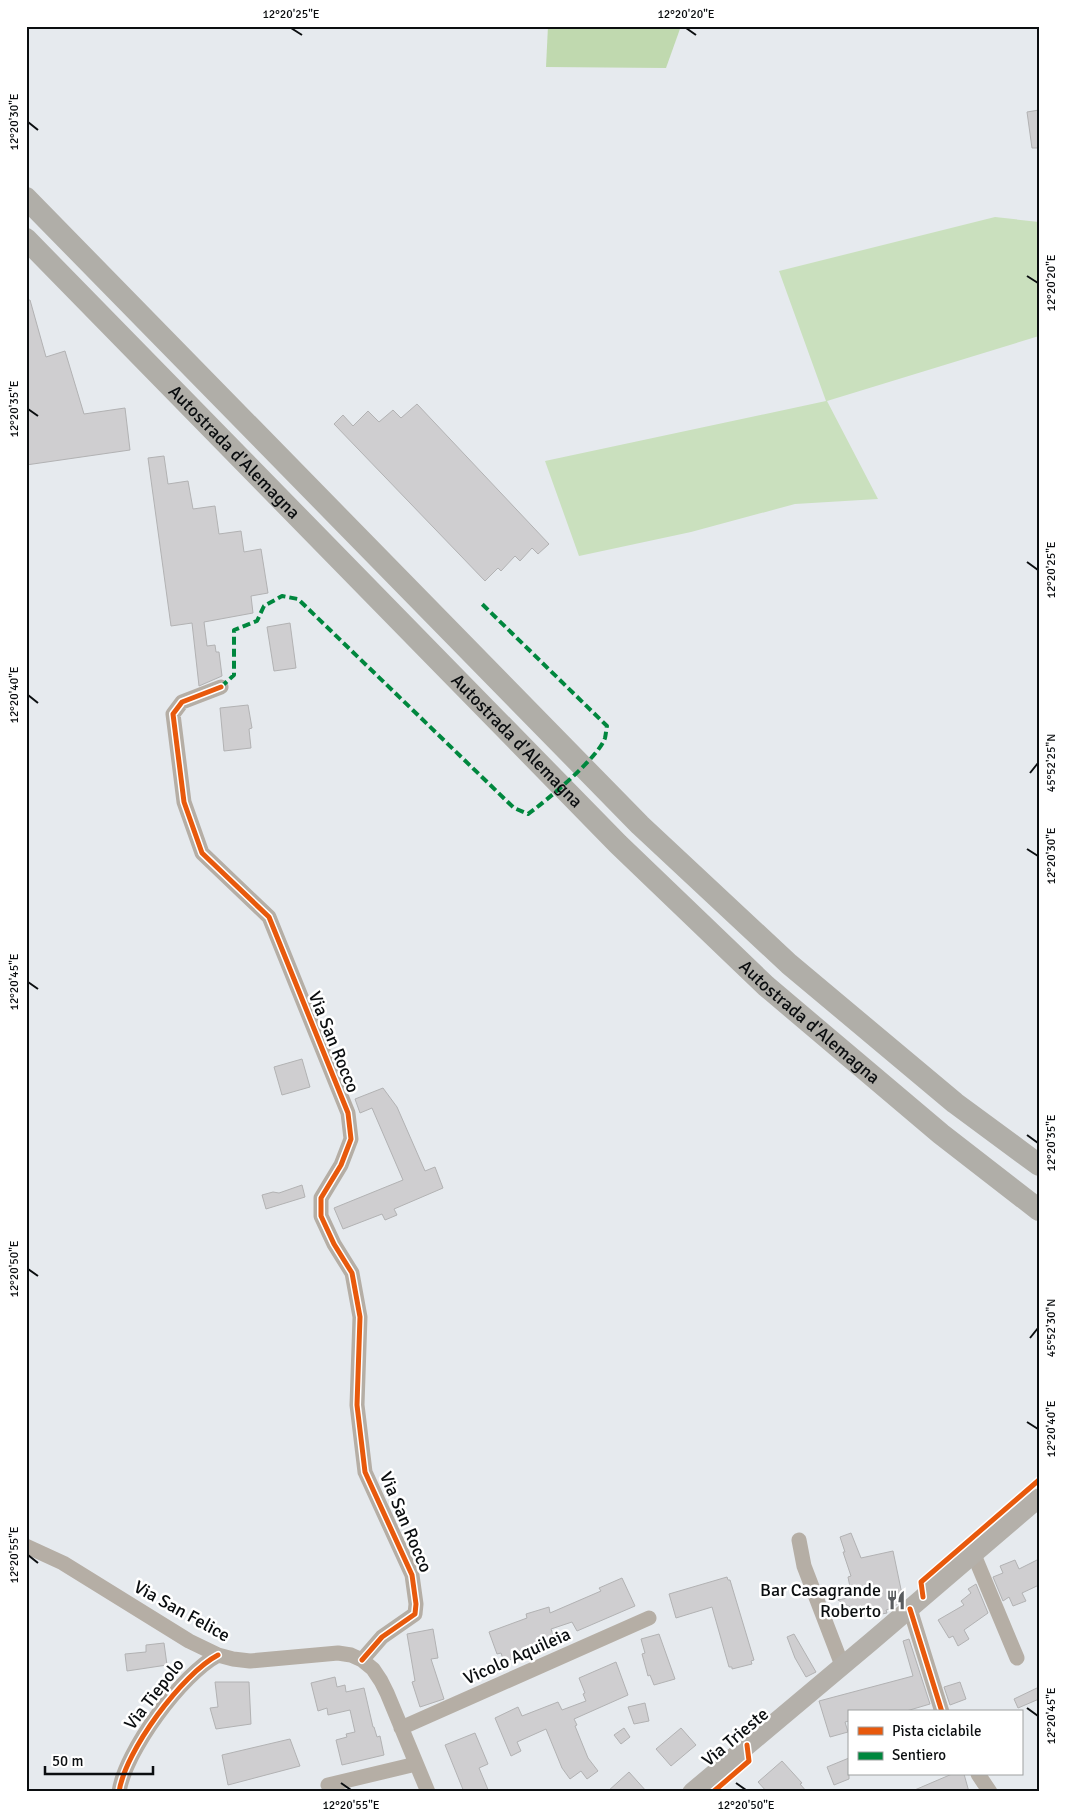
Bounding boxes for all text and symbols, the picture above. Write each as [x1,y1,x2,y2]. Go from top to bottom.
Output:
text: 12°20'25"E [262,7,320,22]
text: 12°20'20"E [657,7,715,22]
text: 12°20'30"E [7,93,22,151]
text: 12°20'20"E [1044,254,1059,312]
text: 12°20'35"E [7,380,22,438]
street label: Autostrada d'Alemagna [164,380,305,524]
text: 12°20'25"E [1044,541,1059,599]
text: 12°20'40"E [7,666,22,724]
street label: Autostrada d'Alemagna [447,669,587,812]
text: 45°52'25"N [1044,734,1059,792]
text: 12°20'30"E [1044,827,1059,885]
text: 12°20'45"E [7,953,22,1011]
street label: Autostrada d'Alemagna [735,955,884,1089]
street label: Via San Rocco [304,988,364,1096]
text: 12°20'35"E [1044,1114,1059,1172]
text: 12°20'50"E [7,1240,22,1298]
text: 45°52'30"N [1044,1299,1059,1357]
text: 12°20'40"E [1044,1400,1059,1458]
street label: Via San Rocco [375,1468,437,1576]
text: 12°20'55"E [7,1526,22,1584]
street label: Via San Felice [130,1576,234,1646]
place label: Bar Casagrande Roberto [760,1579,881,1622]
restaurant icon: Bar Casagrande Roberto [885,1589,907,1611]
street label: Vicolo Aquileia [460,1623,574,1689]
street label: Via Tiepolo [119,1654,189,1734]
text: 12°20'45"E [1044,1687,1059,1745]
street label: Via Trieste [697,1703,773,1771]
legend [848,1710,1022,1776]
text: Pista ciclabile [892,1722,981,1740]
scale bar [45,1743,152,1775]
text: Sentiero [892,1746,946,1764]
text: 50 m [52,1752,83,1770]
text: 12°20'55"E [322,1798,380,1813]
text: 12°20'50"E [717,1798,775,1813]

